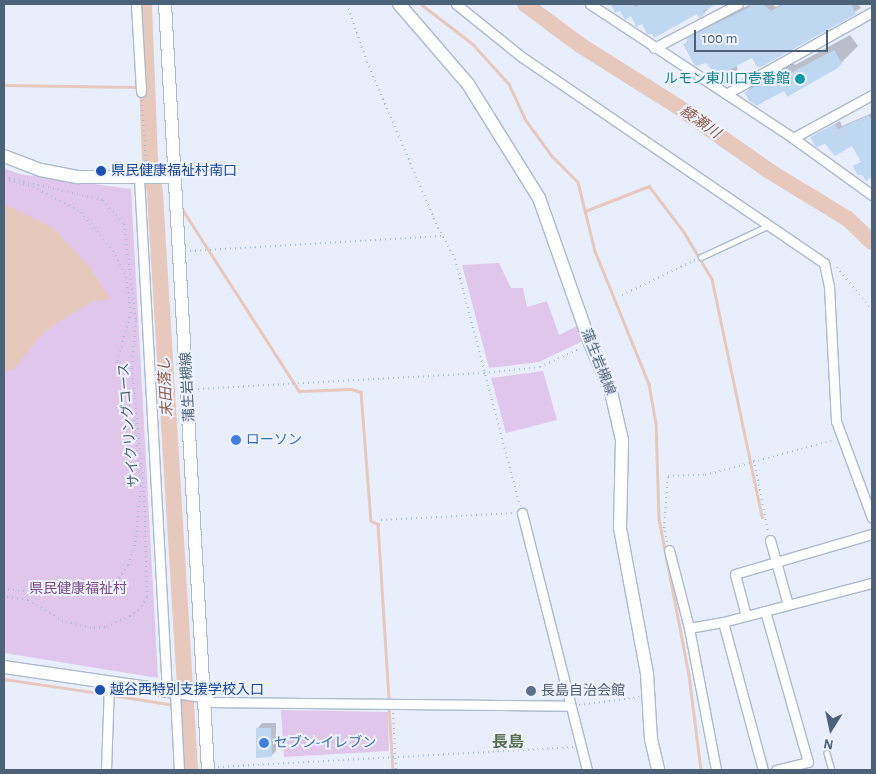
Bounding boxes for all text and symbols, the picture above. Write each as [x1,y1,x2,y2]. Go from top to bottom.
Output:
scale bar [696,20,830,52]
text: 100 m [702,31,737,46]
place label: ルモン東川口壱番館 [664,71,790,87]
marker: ルモン東川口壱番館 [794,73,806,85]
water label: 綾瀬川 [676,102,724,142]
place label: 県民健康福祉村南口 [111,163,237,179]
marker: 県民健康福祉村南口 [95,165,107,177]
street label: 蒲生岩槻線 [577,326,619,398]
street label: 蒲生岩槻線 [178,352,198,422]
water label: 末田落し [155,357,177,417]
street label: サイクリングコース [115,362,143,488]
place label: ローソン [246,432,302,448]
marker: ローソン [230,434,242,446]
park label: 県民健康福祉村 [29,581,127,597]
place label: 越谷西特別支援学校入口 [110,682,264,698]
place label: 長島自治会館 [541,683,625,699]
marker: 越谷西特別支援学校入口 [94,684,106,696]
marker: 長島自治会館 [525,685,537,697]
north arrow [806,704,856,754]
district label: 長島 [492,732,524,752]
place label: セブン-イレブン [274,735,376,751]
text: N [822,736,834,752]
marker: セブン-イレブン [258,737,270,749]

